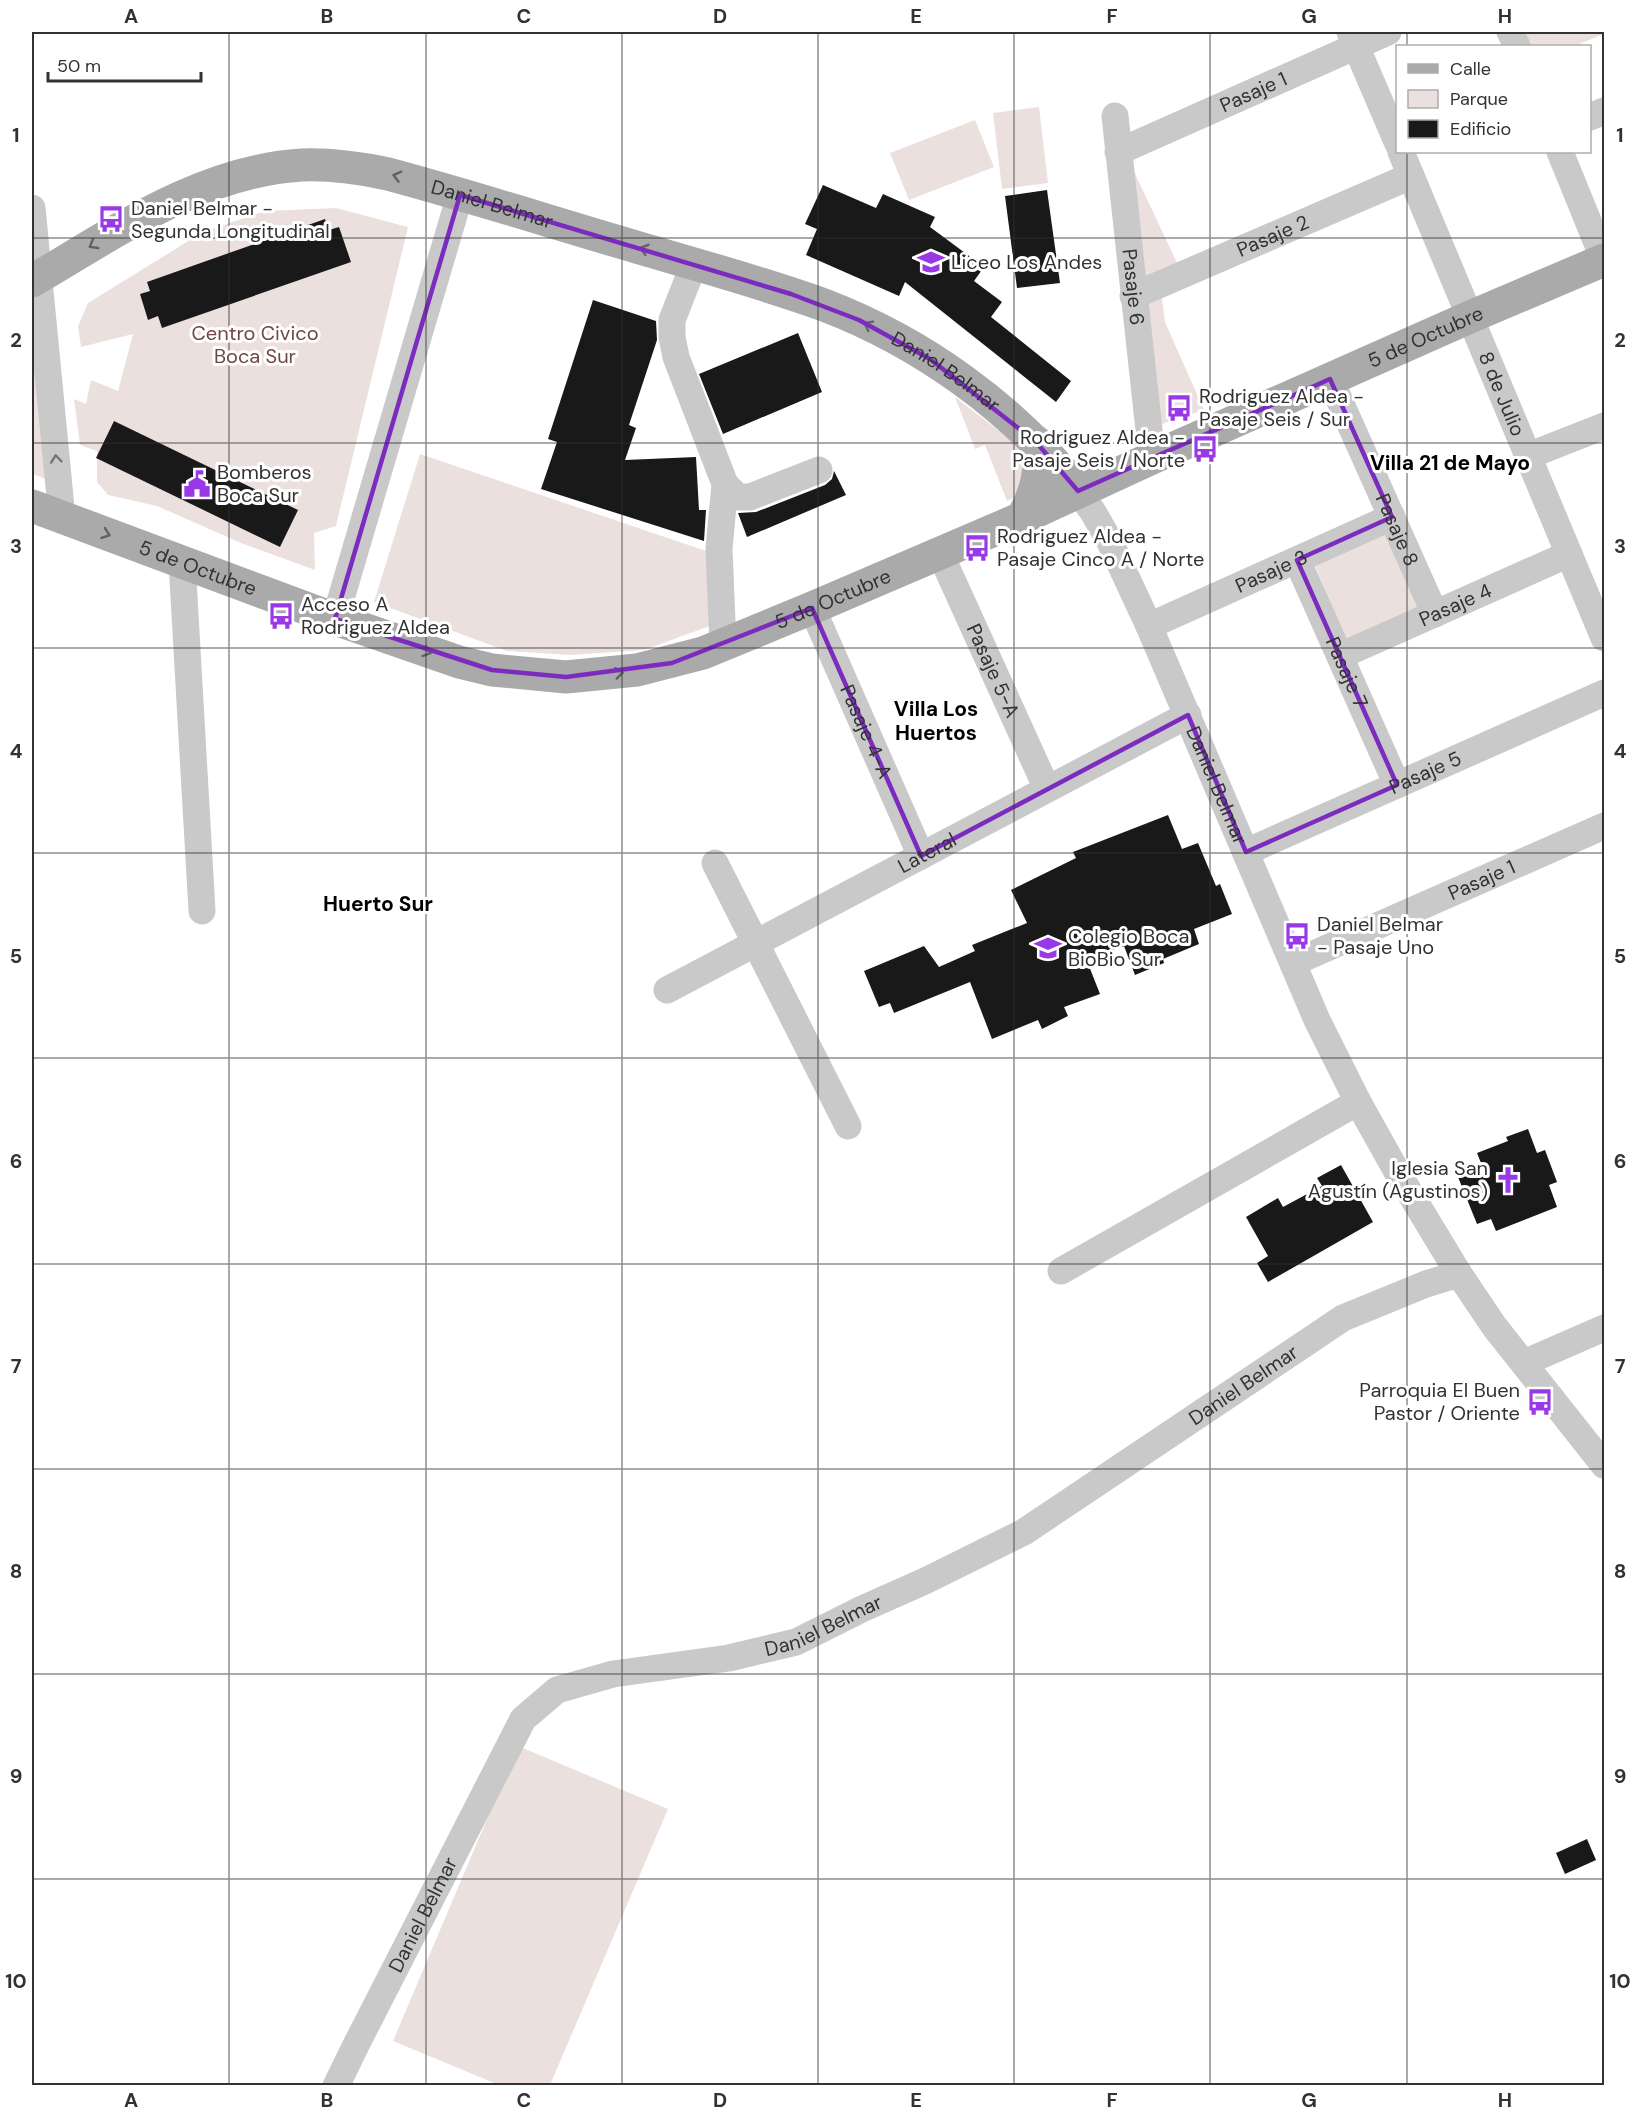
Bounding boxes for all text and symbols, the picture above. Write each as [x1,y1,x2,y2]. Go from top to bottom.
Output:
text: A [124,3,138,29]
text: B [321,3,333,29]
text: C [517,3,531,29]
text: D [713,3,727,29]
text: E [910,3,922,29]
text: F [1106,3,1118,29]
text: G [1301,3,1317,29]
text: H [1498,3,1512,29]
scale bar [48,45,201,83]
legend [1396,45,1591,153]
text: 50 m [57,54,101,78]
text: Calle [1450,57,1491,81]
street label: Pasaje 1 [1216,66,1291,118]
text: Parque [1450,87,1508,111]
text: Edificio [1450,117,1511,141]
text: 1 [12,122,20,148]
text: 1 [1616,122,1624,148]
one-way arrow [392,171,402,183]
street label: Daniel Belmar [428,174,556,234]
place label: Daniel Belmar - Segunda Longitudinal [131,195,330,244]
bus stop icon: Daniel Belmar - Segunda Longitudinal [96,204,126,234]
street label: Pasaje 2 [1232,209,1313,263]
one-way arrow [89,237,100,249]
one-way arrow [639,244,650,256]
school or university icon: Liceo Los Andes [916,247,946,277]
street label: Pasaje 6 [1116,247,1151,327]
place label: Liceo Los Andes [951,249,1102,275]
street label: 5 de Octubre [1364,300,1487,374]
park label: Centro Civico Boca Sur [192,320,319,369]
one-way arrow [864,321,875,332]
street label: Daniel Belmar [887,325,1006,417]
text: 2 [10,327,22,353]
text: 2 [1614,327,1626,353]
street label: 8 de Julio [1473,347,1531,440]
place label: Rodriguez Aldea - Pasaje Seis / Sur [1199,383,1364,432]
bus stop icon: Rodriguez Aldea - Pasaje Seis / Sur [1164,393,1194,423]
place label: Rodriguez Aldea - Pasaje Seis / Norte [1012,424,1185,473]
bus stop icon: Rodriguez Aldea - Pasaje Seis / Norte [1190,434,1220,464]
district label: Villa 21 de Mayo [1370,449,1530,477]
one-way arrow [50,455,63,464]
place label: Bomberos Boca Sur [217,459,312,508]
public building icon: Bomberos Boca Sur [182,469,212,499]
street label: Pasaje 8 [1370,489,1425,570]
place label: Rodriguez Aldea - Pasaje Cinco A / Norte [997,523,1204,572]
one-way arrow [100,527,111,539]
text: 3 [10,533,22,559]
bus stop icon: Rodriguez Aldea - Pasaje Cinco A / Norte [962,533,992,563]
text: 3 [1614,533,1626,559]
street label: 5 de Octubre [135,534,260,602]
street label: Pasaje 3 [1231,544,1311,599]
street label: 5 de Octubre [771,563,895,635]
street label: Pasaje 4 [1415,577,1495,632]
place label: Acceso A Rodriguez Aldea [301,591,450,640]
bus stop icon: Acceso A Rodriguez Aldea [266,601,296,631]
street label: Pasaje 5-A [961,619,1026,722]
street label: Pasaje 7 [1320,633,1374,712]
one-way arrow [421,645,432,657]
one-way arrow [614,667,623,679]
street label: Pasaje 4-A [834,680,898,783]
district label: Villa Los Huertos [894,695,978,747]
street label: Daniel Belmar [1180,722,1254,848]
text: 4 [10,738,23,764]
text: 4 [1614,738,1627,764]
street label: Pasaje 5 [1385,745,1465,800]
street label: Lateral [893,827,961,879]
street label: Pasaje 1 [1444,854,1519,906]
district label: Huerto Sur [323,890,433,918]
place label: Daniel Belmar - Pasaje Uno [1317,911,1443,960]
bus stop icon: Daniel Belmar - Pasaje Uno [1282,921,1312,951]
place label: Colegio Boca BioBio Sur [1068,923,1189,972]
school or university icon: Colegio Boca BioBio Sur [1033,933,1063,963]
text: 5 [10,943,22,969]
text: 5 [1614,943,1626,969]
text: 6 [10,1148,22,1174]
text: 6 [1614,1148,1626,1174]
place label: Iglesia San Agustín (Agustinos) [1308,1155,1488,1204]
church icon: Iglesia San Agustín (Agustinos) [1493,1165,1523,1195]
street label: Daniel Belmar [1184,1339,1303,1431]
text: 7 [11,1353,22,1379]
text: 7 [1615,1353,1626,1379]
place label: Parroquia El Buen Pastor / Oriente [1359,1377,1520,1426]
bus stop icon: Parroquia El Buen Pastor / Oriente [1525,1387,1555,1417]
text: 8 [10,1558,22,1584]
text: 8 [1614,1558,1626,1584]
street label: Daniel Belmar [762,1589,886,1662]
text: 9 [10,1763,22,1789]
text: 9 [1614,1763,1626,1789]
street label: Daniel Belmar [382,1853,463,1977]
text: 10 [5,1968,27,1994]
text: 10 [1609,1968,1631,1994]
text: A [124,2087,138,2113]
text: B [321,2087,333,2113]
text: C [517,2087,531,2113]
text: D [713,2087,727,2113]
text: E [910,2087,922,2113]
text: F [1106,2087,1118,2113]
text: G [1301,2087,1317,2113]
text: H [1498,2087,1512,2113]

